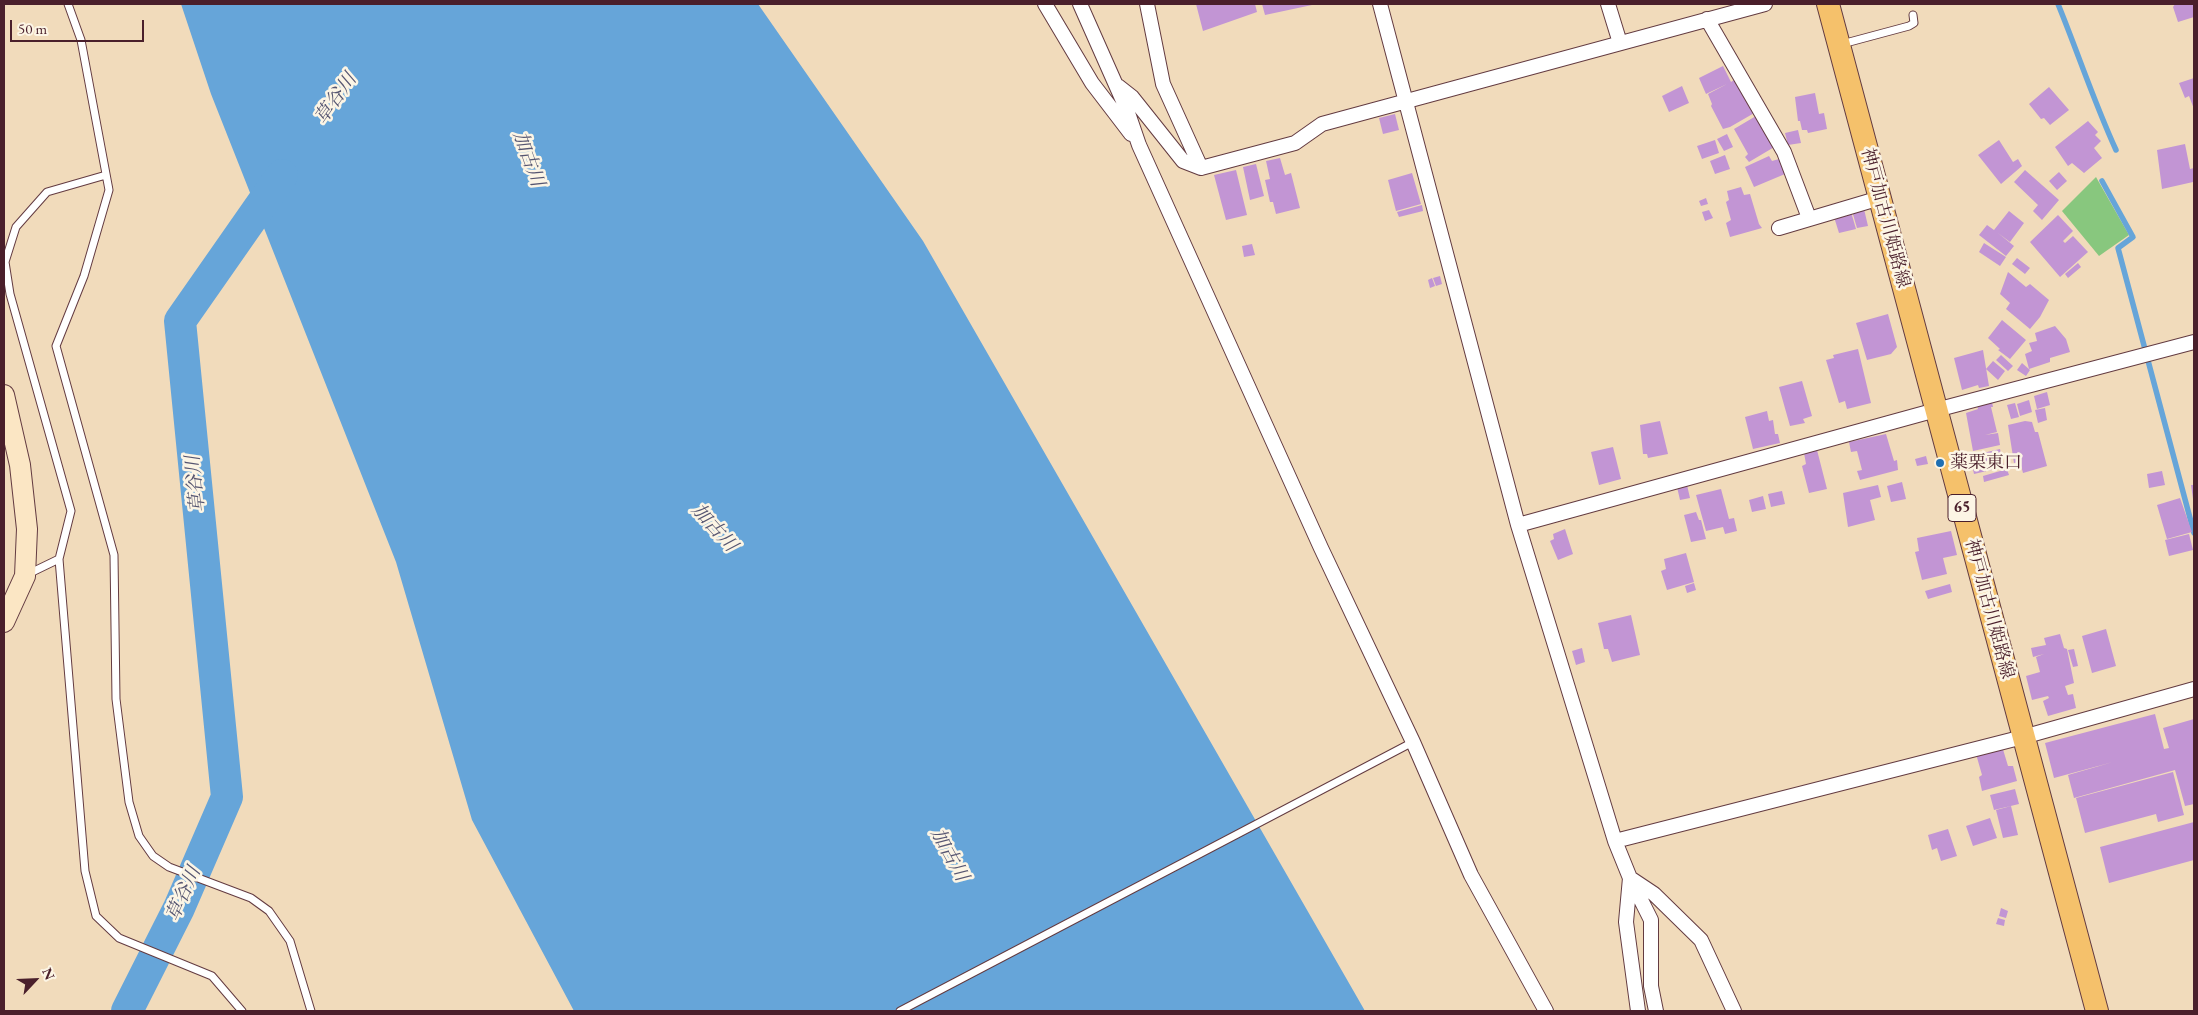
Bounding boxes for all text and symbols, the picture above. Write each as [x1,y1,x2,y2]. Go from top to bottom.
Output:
scale bar [12,10,146,42]
text: 50 m [18,19,47,38]
water label: 草谷川 [310,69,362,129]
water label: 加古川 [508,128,548,190]
street label: 神戸加古川姫路線 [1856,146,1914,290]
place label: 薬栗東口 [1950,452,2022,474]
water label: 草谷川 [182,454,210,514]
marker: 薬栗東口 [1934,457,1946,469]
road number: 65 [1948,494,1976,522]
water label: 加古川 [686,499,742,557]
street label: 神戸加古川姫路線 [1960,537,2018,681]
water label: 加古川 [925,825,973,885]
water label: 草谷川 [162,863,206,925]
north arrow [10,955,60,1005]
text: N [38,965,59,983]

